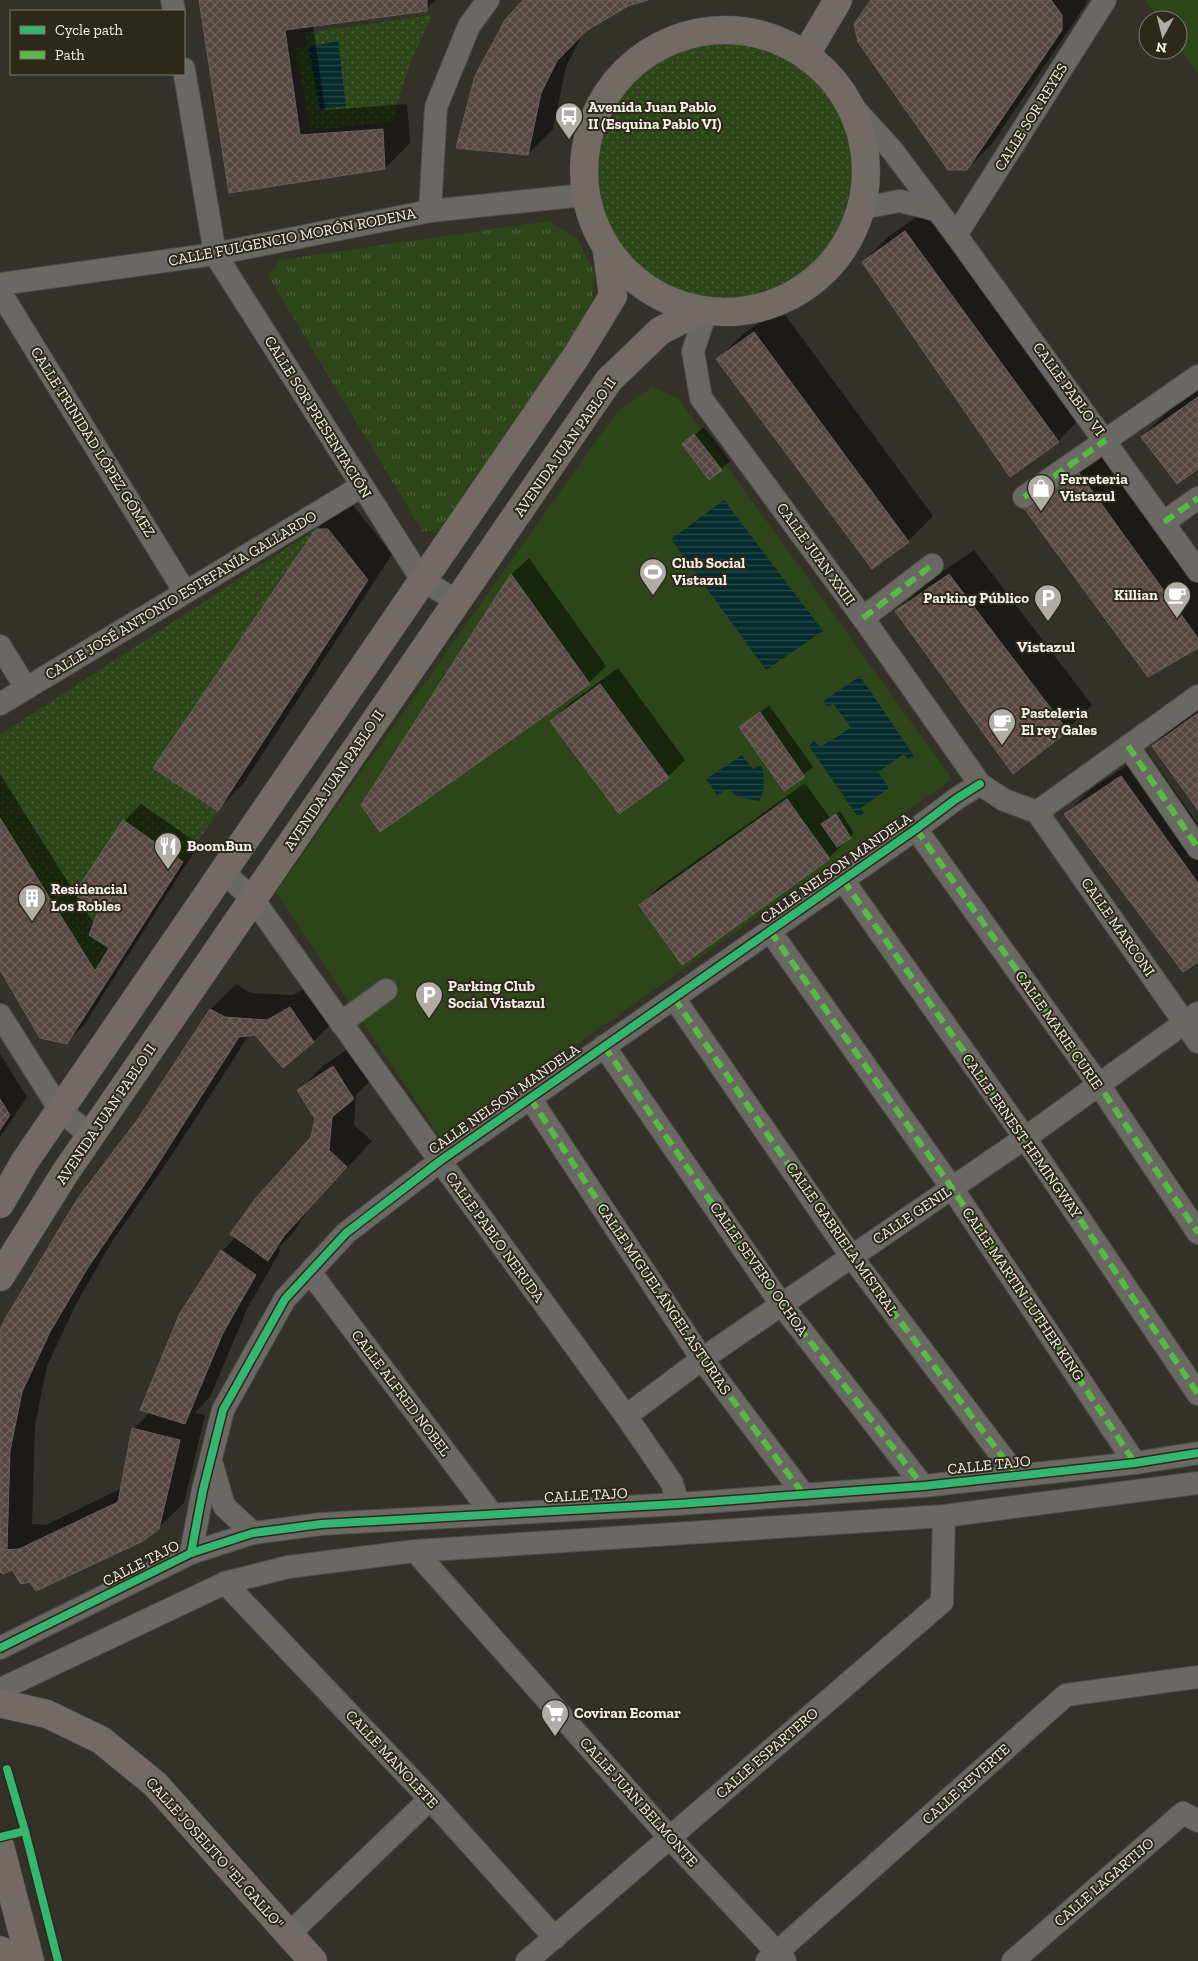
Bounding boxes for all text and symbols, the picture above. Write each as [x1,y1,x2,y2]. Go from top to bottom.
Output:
legend [10,10,185,75]
north arrow [1138,10,1188,60]
text: Cycle path [55,21,124,39]
text: N [1155,38,1168,56]
text: Path [55,46,85,64]
street label: CALLE SOR REYES [991,60,1071,174]
place label: Avenida Juan Pablo II (Esquina Pablo VI) [588,98,721,133]
bus stop icon: Avenida Juan Pablo II (Esquina Pablo VI) [554,101,584,140]
street label: CALLE FULGENCIO MORÓN RODENA [167,204,418,270]
street label: CALLE SOR PRESENTACIÓN [261,333,375,501]
street label: CALLE PABLO VI [1029,339,1109,439]
street label: CALLE TRINIDAD LÓPEZ GÓMEZ [27,344,159,541]
street label: AVENIDA JUAN PABLO II [510,374,620,520]
place label: Ferreteria Vistazul [1060,470,1128,505]
shop icon: Ferreteria Vistazul [1026,473,1056,512]
street label: CALLE JUAN XXIII [773,499,859,609]
street label: CALLE JOSÉ ANTONIO ESTEFANÍA GALLARDO [42,507,320,683]
place label: Club Social Vistazul [672,554,745,589]
sports icon: Club Social Vistazul [638,557,668,596]
cafe icon: Killian [1162,580,1192,619]
parking icon: Parking Público [1033,583,1063,622]
place label: Killian [1114,586,1158,604]
place label: Parking Público [923,589,1029,607]
district label: Vistazul [1017,637,1076,656]
place label: Pasteleria El rey Gales [1021,704,1097,739]
street label: AVENIDA JUAN PABLO II [280,706,388,854]
cafe icon: Pasteleria El rey Gales [987,707,1017,746]
street label: CALLE NELSON MANDELA [757,809,915,927]
restaurant icon: BoomBun [153,831,183,870]
place label: BoomBun [187,837,252,855]
street label: CALLE MARCONI [1077,874,1159,980]
place label: Residencial Los Robles [51,880,127,915]
building icon: Residencial Los Robles [17,883,47,922]
street label: CALLE MARIE CURIE [1011,967,1107,1093]
place label: Parking Club Social Vistazul [448,977,545,1012]
parking icon: Parking Club Social Vistazul [414,980,444,1019]
street label: AVENIDA JUAN PABLO II [52,1040,160,1188]
street label: CALLE NELSON MANDELA [425,1040,583,1158]
street label: CALLE ERNEST HEMINGWAY [958,1050,1086,1222]
street label: CALLE GABRIELA MISTRAL [782,1159,902,1319]
street label: CALLE PABLO NERUDA [442,1168,548,1306]
street label: CALLE GENIL [869,1182,955,1248]
street label: CALLE SEVERO OCHOA [706,1199,812,1339]
street label: CALLE MIGUEL ÁNGEL ASTURIAS [593,1200,735,1398]
street label: CALLE MARTIN LUTHER KING [958,1204,1088,1384]
street label: CALLE ALFRED NOBEL [348,1326,454,1460]
street label: CALLE TAJO [947,1452,1032,1478]
street label: CALLE TAJO [544,1484,628,1506]
street label: CALLE TAJO [100,1536,182,1590]
supermarket icon: Coviran Ecomar [540,1698,570,1737]
place label: Coviran Ecomar [574,1704,681,1722]
street label: CALLE ESPARTERO [712,1704,822,1802]
street label: CALLE MANOLETE [342,1706,442,1812]
street label: CALLE JUAN BELMONTE [576,1734,702,1871]
street label: CALLE REVERTE [918,1740,1014,1828]
street label: CALLE JOSELITO "EL GALLO" [142,1774,288,1932]
street label: CALLE LAGARTIJO [1050,1834,1158,1930]

